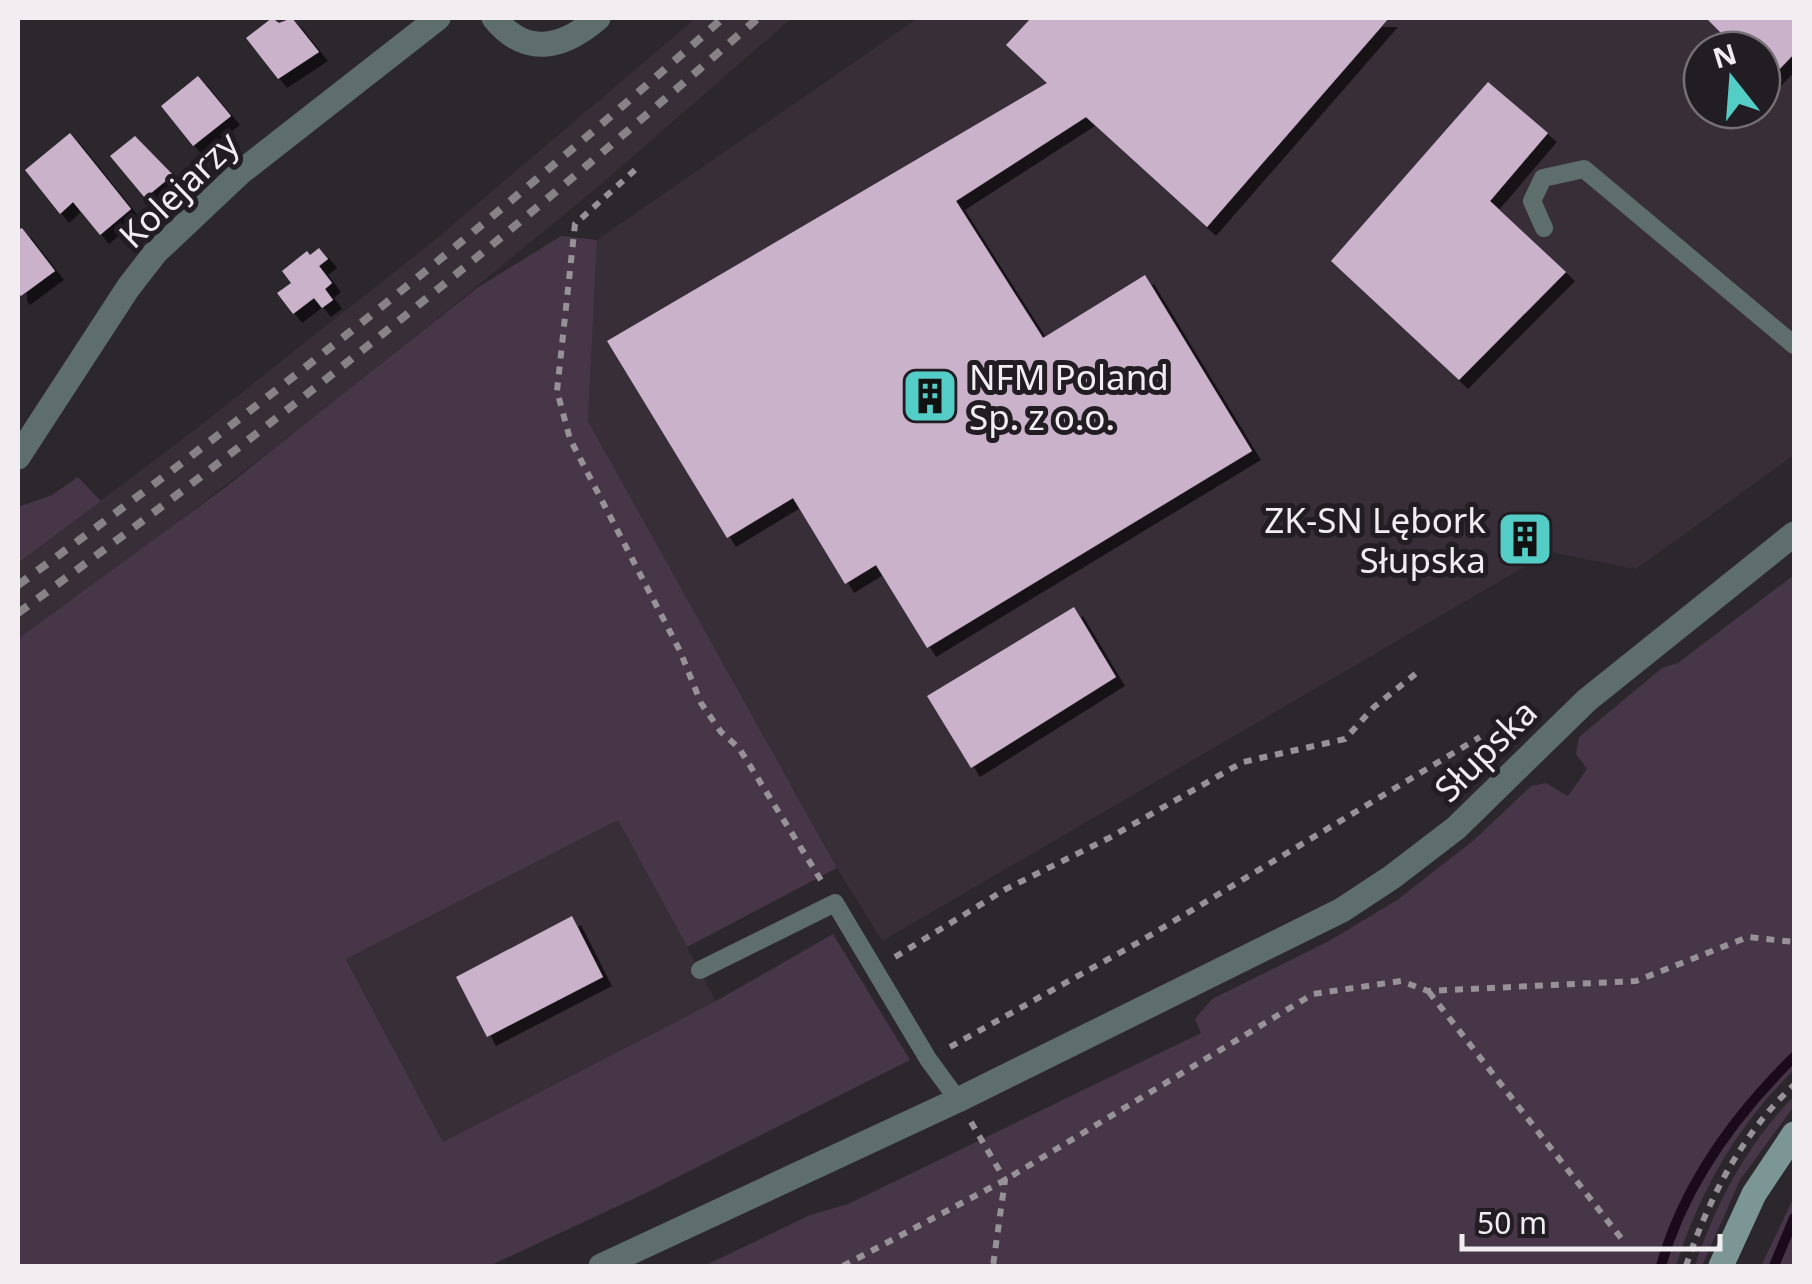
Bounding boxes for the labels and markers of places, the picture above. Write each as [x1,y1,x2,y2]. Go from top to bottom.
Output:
place label: NFM Poland Sp. z o.o. [969,353,1169,440]
building icon: NFM Poland Sp. z o.o. [900,366,960,426]
place label: ZK-SN Lębork Słupska [1264,496,1486,583]
building icon: ZK-SN Lębork Słupska [1495,509,1555,569]

